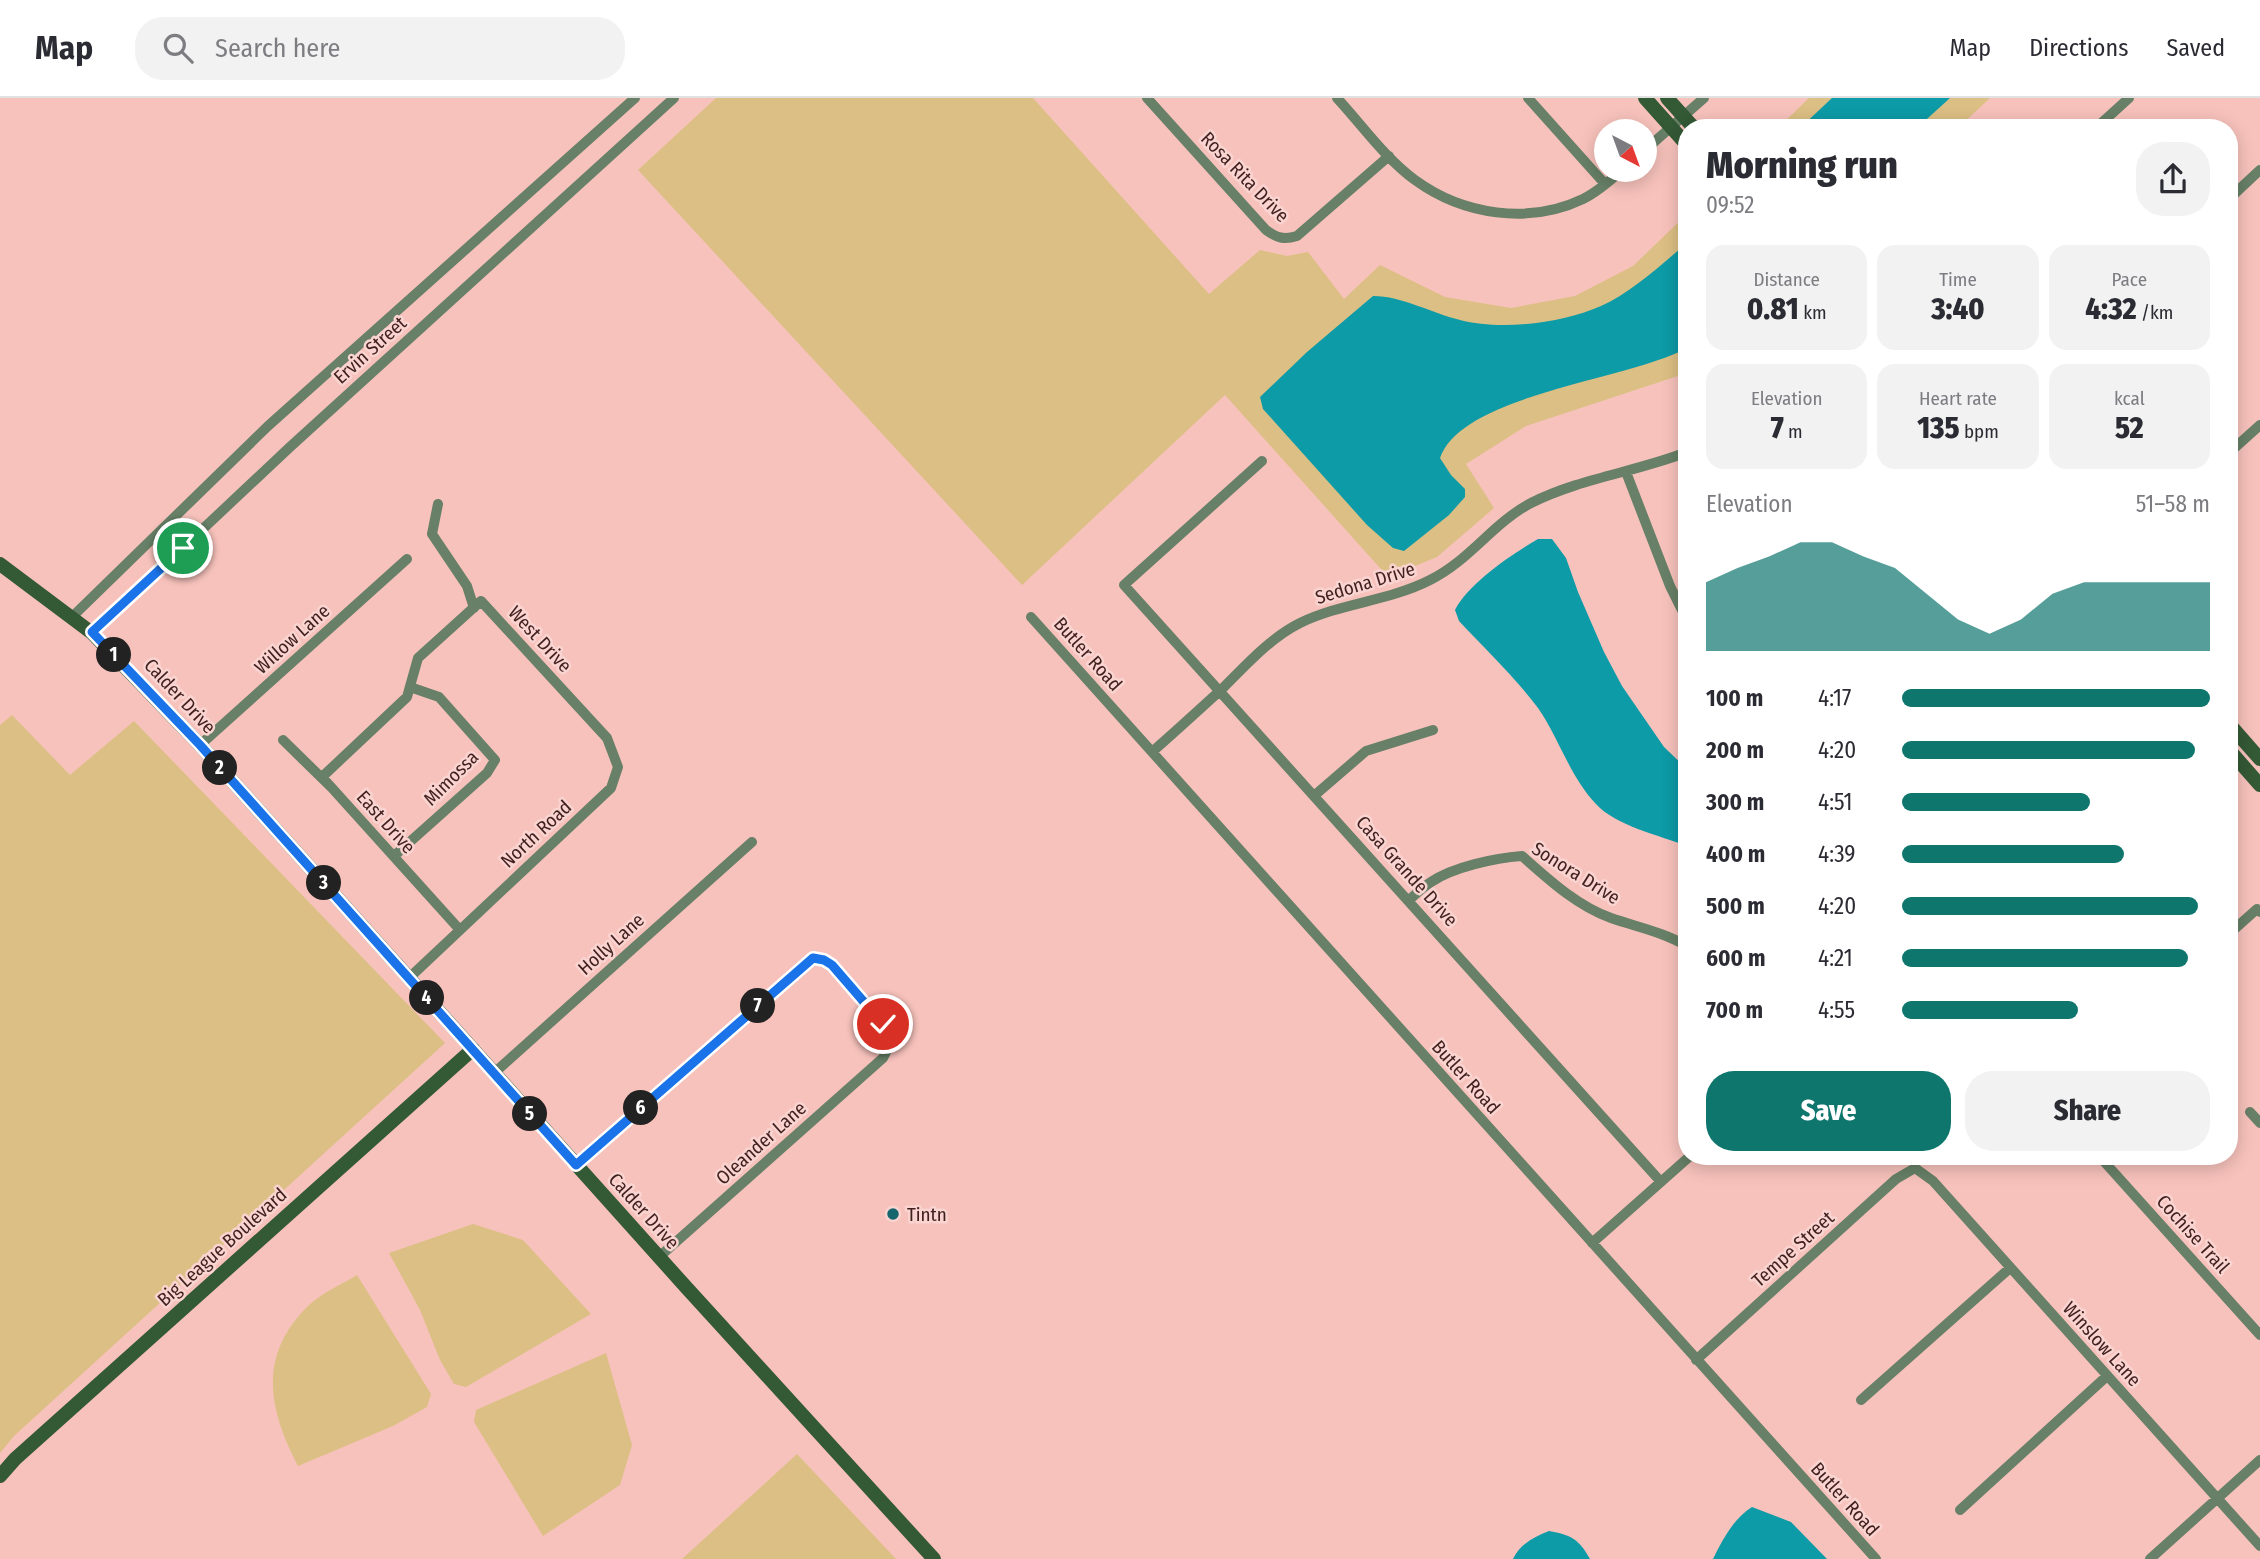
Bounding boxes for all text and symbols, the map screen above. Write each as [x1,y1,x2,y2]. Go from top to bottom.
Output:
search box [135,17,625,80]
text: Map [35,28,93,68]
icon: search [159,29,197,67]
text: Search here [215,33,340,64]
text: Map [1950,34,1991,62]
text: Directions [2029,34,2128,62]
text: Saved [2166,34,2225,62]
north arrow [1594,119,1657,182]
map controls [1594,119,1657,182]
street label: Rosa Rita Drive [1196,127,1294,227]
text: Morning run [1706,142,1898,188]
button: share [2136,142,2210,216]
text: 09:52 [1706,191,1754,219]
text: Distance [1753,268,1820,291]
text: Time [1939,268,1977,291]
text: Pace [2112,268,2147,291]
text: 0.81 [1747,291,1799,327]
text: 3:40 [1931,291,1985,327]
text: 4:32 [2085,291,2137,327]
text: km [1799,301,1827,324]
text: /km [2137,301,2173,324]
street label: Ervin Street [329,311,412,389]
text: Elevation [1751,387,1822,410]
text: Heart rate [1919,387,1997,410]
text: kcal [2114,387,2145,410]
text: 7 [1771,410,1784,446]
text: 135 [1917,410,1960,446]
text: 52 [2115,410,2144,446]
text: m [1784,420,1803,443]
text: bpm [1960,420,1999,443]
text: Elevation [1706,490,1793,518]
text: 51–58 m [2136,490,2210,518]
pin [153,518,213,578]
icon: arrive [164,529,202,567]
street label: Sedona Drive [1312,557,1418,609]
street label: Willow Lane [250,599,334,679]
street label: West Drive [503,601,577,677]
street label: Butler Road [1049,612,1127,696]
pin: 1 [96,638,132,672]
text: 1 [109,643,118,666]
street label: Calder Drive [139,654,221,738]
text: 100 m [1706,684,1763,712]
text: 4:17 [1818,684,1851,712]
text: 200 m [1706,736,1764,764]
text: 4:20 [1818,736,1856,764]
street label: Mimossa [419,746,483,810]
pin: 2 [202,750,238,786]
text: 2 [215,756,224,779]
street label: East Drive [352,786,420,858]
text: 300 m [1706,788,1764,816]
text: 4:51 [1818,788,1853,816]
street label: North Road [496,795,576,873]
street label: Casa Grande Drive [1351,811,1463,931]
street label: Sonora Drive [1528,837,1624,909]
text: 400 m [1706,840,1765,868]
text: 4:39 [1818,840,1856,868]
pin: 3 [306,866,342,900]
text: 3 [319,871,328,894]
text: 500 m [1706,892,1765,920]
text: 4:20 [1818,892,1856,920]
street label: Holly Lane [573,908,649,980]
text: 600 m [1706,944,1765,972]
text: 4:21 [1818,944,1853,972]
pin: 4 [410,981,444,1016]
text: 4 [422,986,431,1009]
pin: 7 [740,988,776,1024]
text: 7 [753,994,762,1017]
pin [853,994,913,1054]
text: 700 m [1706,996,1763,1024]
text: 4:55 [1818,996,1855,1024]
icon: check [864,1005,902,1043]
street label: Butler Road [1427,1035,1505,1119]
button: Save [1706,1071,1951,1151]
button: Share [1965,1071,2210,1151]
pin: 6 [624,1090,658,1126]
pin: 5 [512,1096,548,1132]
text: 6 [636,1096,645,1119]
street label: Oleander Lane [711,1097,811,1189]
text: 5 [525,1102,534,1125]
street label: Calder Drive [604,1168,684,1254]
street label: Big League Boulevard [153,1183,291,1311]
street label: Cochise Trail [2152,1190,2234,1278]
place label: Tintn [907,1203,947,1226]
marker: Tintn [885,1206,901,1222]
street label: Tempe Street [1747,1206,1839,1292]
street label: Winslow Lane [2058,1297,2146,1391]
street label: Butler Road [1806,1457,1884,1541]

